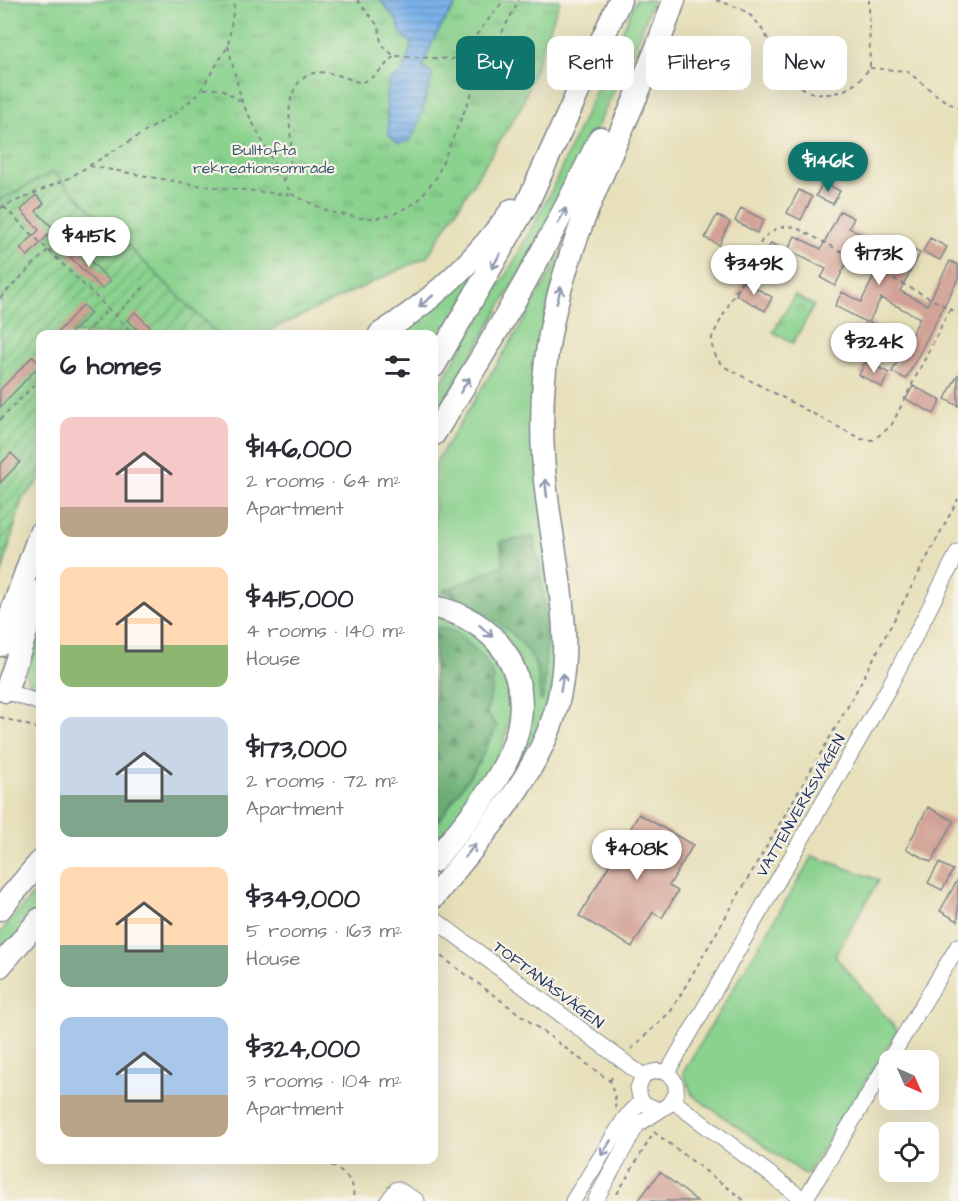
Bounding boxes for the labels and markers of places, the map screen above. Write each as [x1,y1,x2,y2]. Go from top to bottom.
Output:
pin: $146K [786,142,870,193]
pin: $415K [47,217,131,268]
pin: $173K [837,235,921,286]
pin: $349K [712,245,796,296]
pin: $324K [832,323,916,374]
pin: $408K [595,830,679,881]

